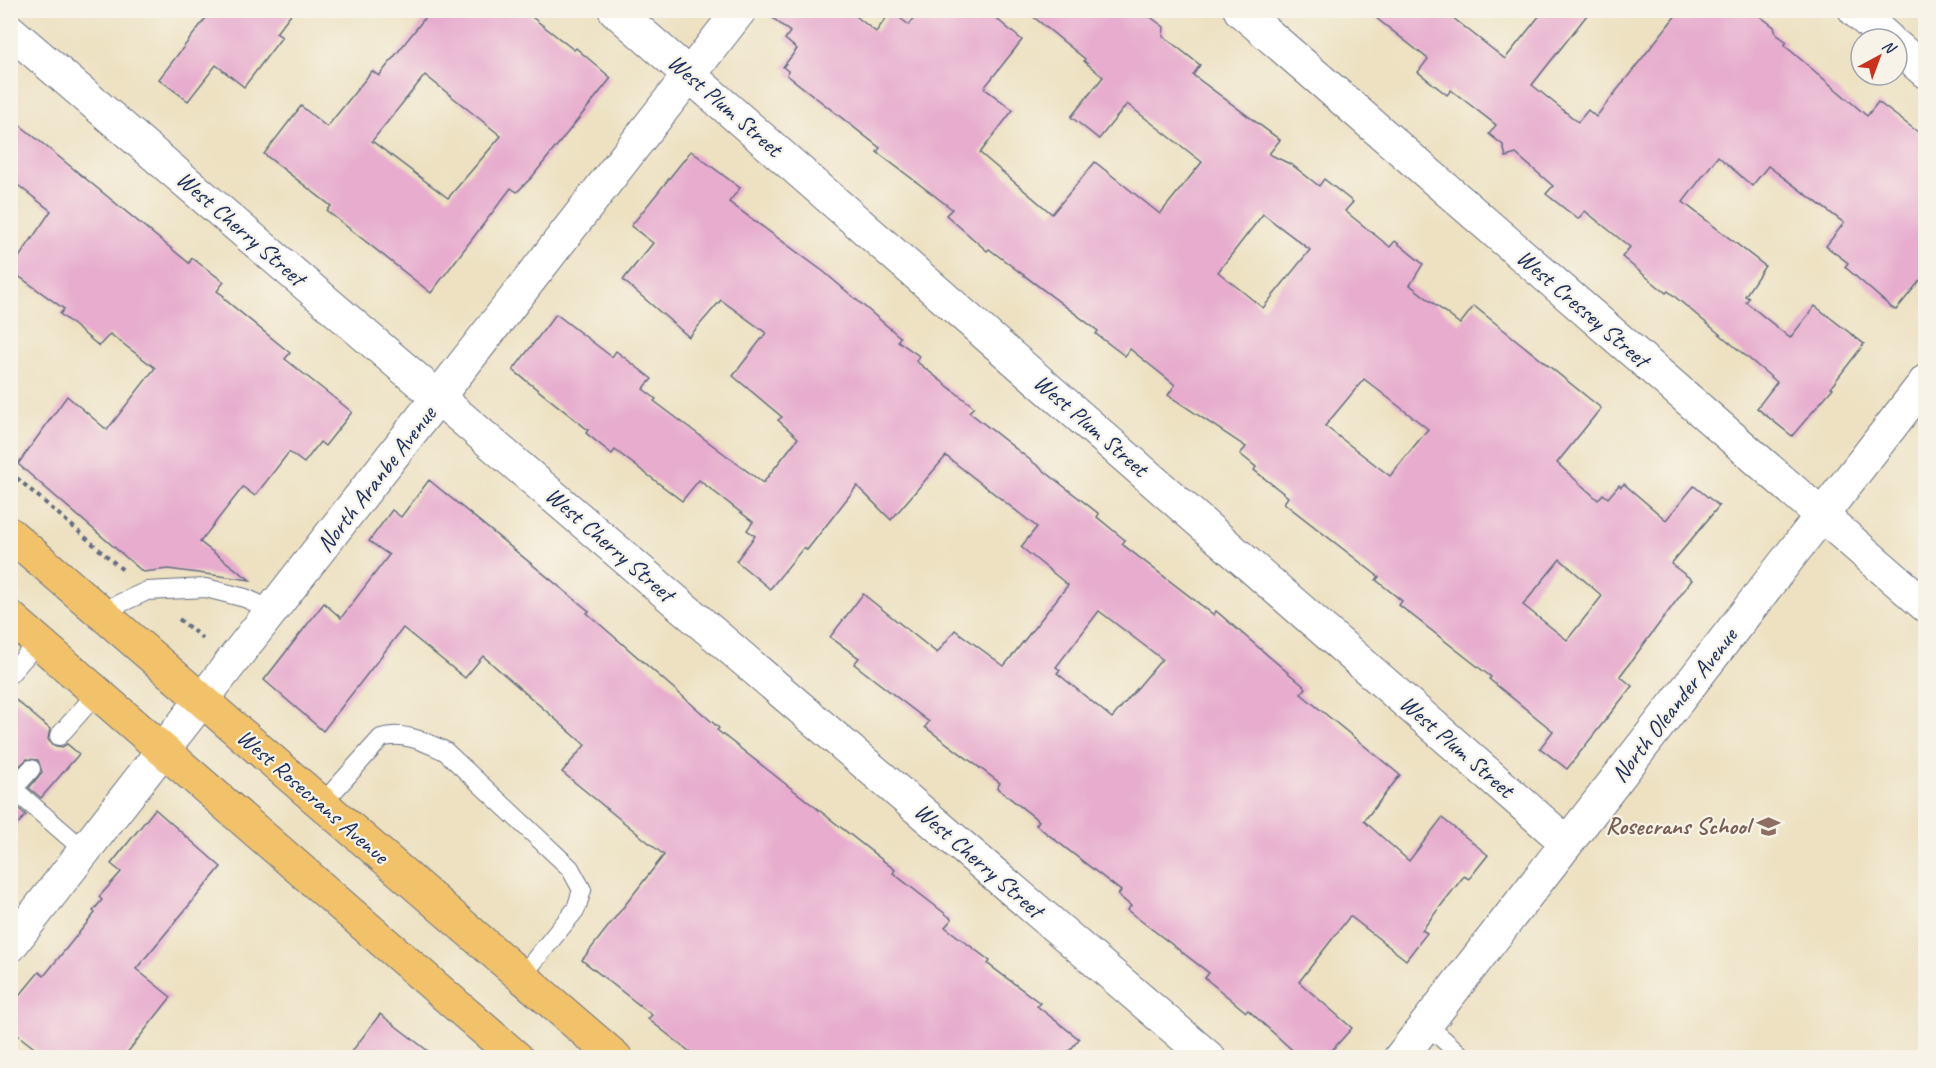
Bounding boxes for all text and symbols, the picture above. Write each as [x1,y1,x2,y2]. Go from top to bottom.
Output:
north arrow [1849,27,1909,87]
text: N [1878,36,1901,59]
street label: West Plum Street [662,47,790,164]
street label: West Cherry Street [170,164,314,294]
street label: West Cressey Street [1511,242,1658,376]
street label: West Plum Street [1028,367,1156,484]
street label: North Aranbe Avenue [310,398,444,558]
street label: West Cherry Street [539,480,683,610]
street label: North Oleander Avenue [1604,620,1745,788]
street label: West Plum Street [1394,688,1522,805]
street label: West Rosecrans Avenue [231,722,397,872]
street label: West Cherry Street [908,796,1052,926]
place label: Rosecrans School [1605,811,1755,841]
school or university icon: Rosecrans School [1755,813,1781,839]

